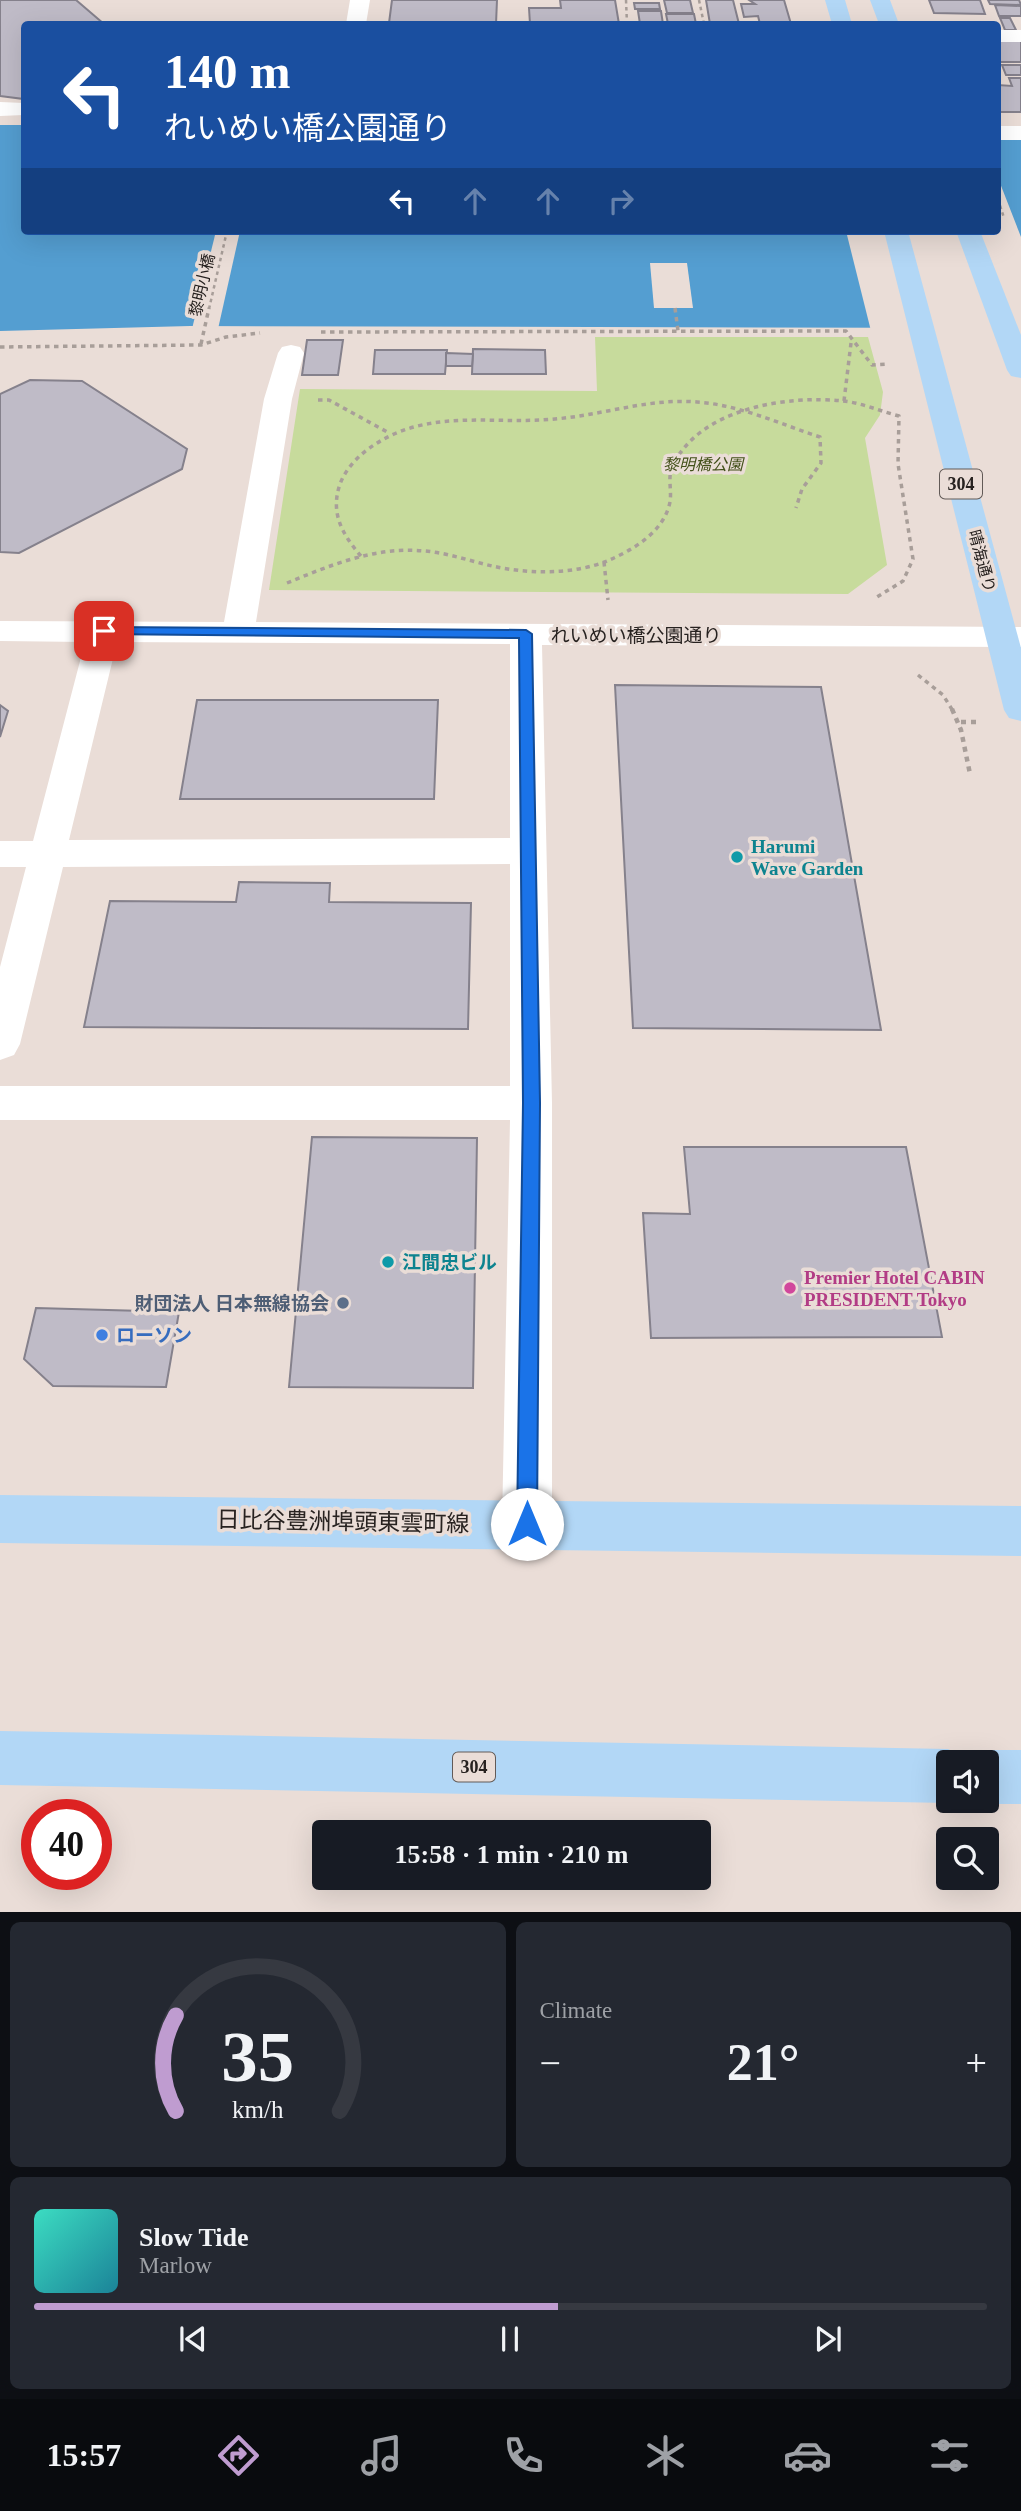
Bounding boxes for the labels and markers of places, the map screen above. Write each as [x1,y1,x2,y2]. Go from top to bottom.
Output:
pin [74,601,134,661]
place label: Harumi Wave Garden [751,836,864,879]
marker: Harumi Wave Garden [729,849,745,865]
place label: 江間忠ビル [402,1252,497,1273]
marker: 江間忠ビル [380,1254,396,1270]
place label: Premier Hotel CABIN PRESIDENT Tokyo [804,1267,985,1310]
marker: Premier Hotel CABIN PRESIDENT Tokyo [782,1280,798,1296]
place label: 財団法人 日本無線協会 [134,1293,329,1314]
marker: 財団法人 日本無線協会 [335,1295,351,1311]
place label: ローソン [116,1325,192,1346]
marker: ローソン [94,1327,110,1343]

